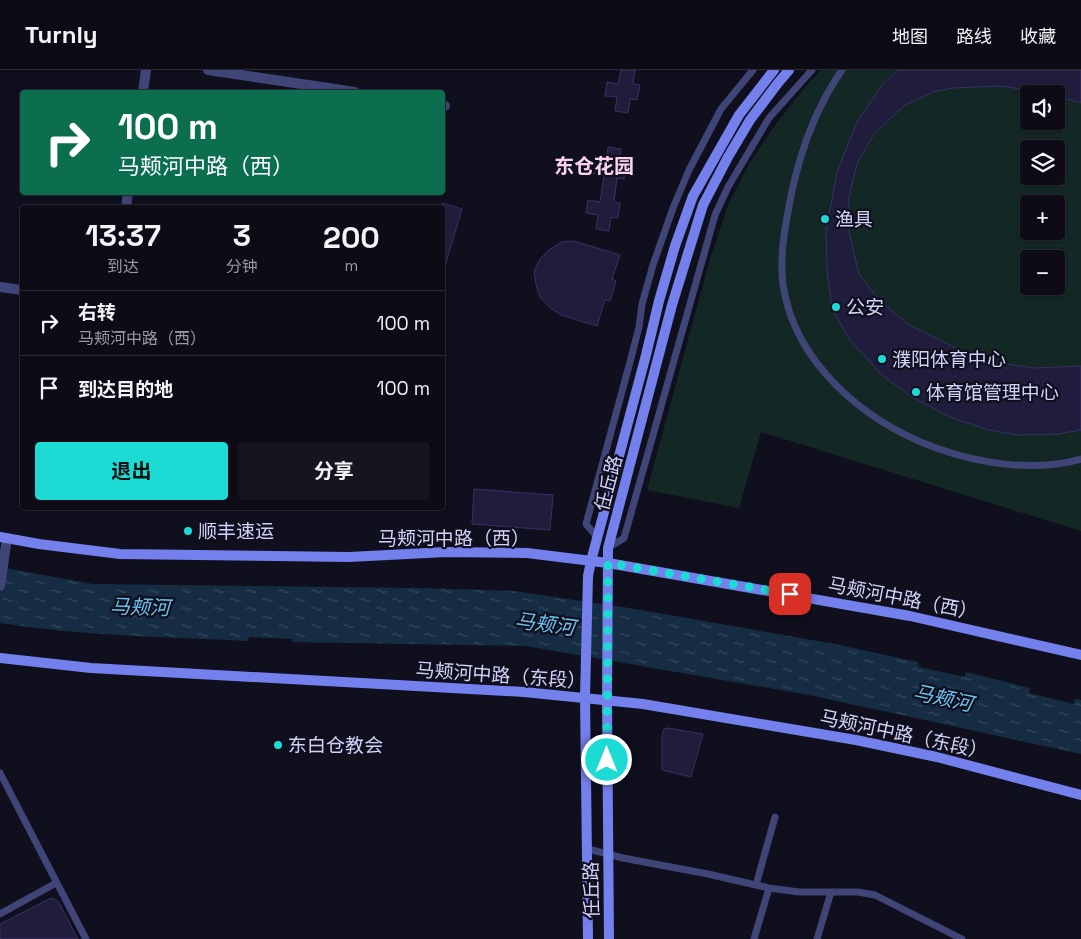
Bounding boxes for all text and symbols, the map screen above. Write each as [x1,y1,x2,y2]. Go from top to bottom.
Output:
text: Turnly [25,19,98,50]
text: 地图 [892,25,928,48]
text: 路线 [956,25,992,48]
text: 收藏 [1020,25,1056,48]
map controls [1020,85,1065,295]
button: sound [1020,85,1065,130]
text: 100 m [118,105,218,149]
icon: right [35,110,100,175]
button: layers [1020,140,1065,185]
text: 马颊河中路（西） [118,152,294,180]
district label: 东仓花园 [554,153,634,179]
button: + [1020,195,1065,240]
place label: 渔具 [835,207,873,232]
marker: 渔具 [819,213,831,225]
text: 13:37 [85,216,161,255]
text: 3 [233,216,251,255]
text: 200 [323,218,380,257]
button: − [1020,250,1065,295]
text: m [345,255,358,276]
text: 到达 [107,256,139,277]
text: 分钟 [226,256,258,277]
place label: 公安 [846,295,884,320]
text: 右转 [78,300,116,325]
marker: 公安 [830,301,842,313]
icon: right [35,309,63,337]
text: 100 m [376,311,430,336]
text: 马颊河中路（西） [78,328,206,349]
place label: 濮阳体育中心 [892,347,1006,372]
marker: 濮阳体育中心 [876,353,888,365]
icon: arrive [35,374,63,402]
text: 100 m [376,376,430,401]
text: 到达目的地 [78,377,173,402]
place label: 体育馆管理中心 [926,380,1059,405]
marker: 体育馆管理中心 [910,386,922,398]
button: 退出 [35,442,228,500]
button: 分享 [238,442,430,500]
street label: 任丘路 [589,452,628,514]
place label: 顺丰速运 [198,519,274,544]
marker: 顺丰速运 [182,525,194,537]
street label: 马颊河中路（西） [378,526,530,551]
street label: 马颊河中路（西） [826,572,980,625]
pin [769,573,811,615]
icon: arrive [776,580,804,608]
water label: 马颊河 [110,593,174,621]
water label: 马颊河 [513,607,580,642]
street label: 马颊河中路（东段） [415,657,587,694]
water label: 马颊河 [911,679,979,718]
street label: 马颊河中路（东段） [818,704,990,764]
place label: 东白仓教会 [288,733,383,758]
position arrow [580,733,632,785]
marker: 东白仓教会 [272,739,284,751]
street label: 任丘路 [579,861,604,919]

